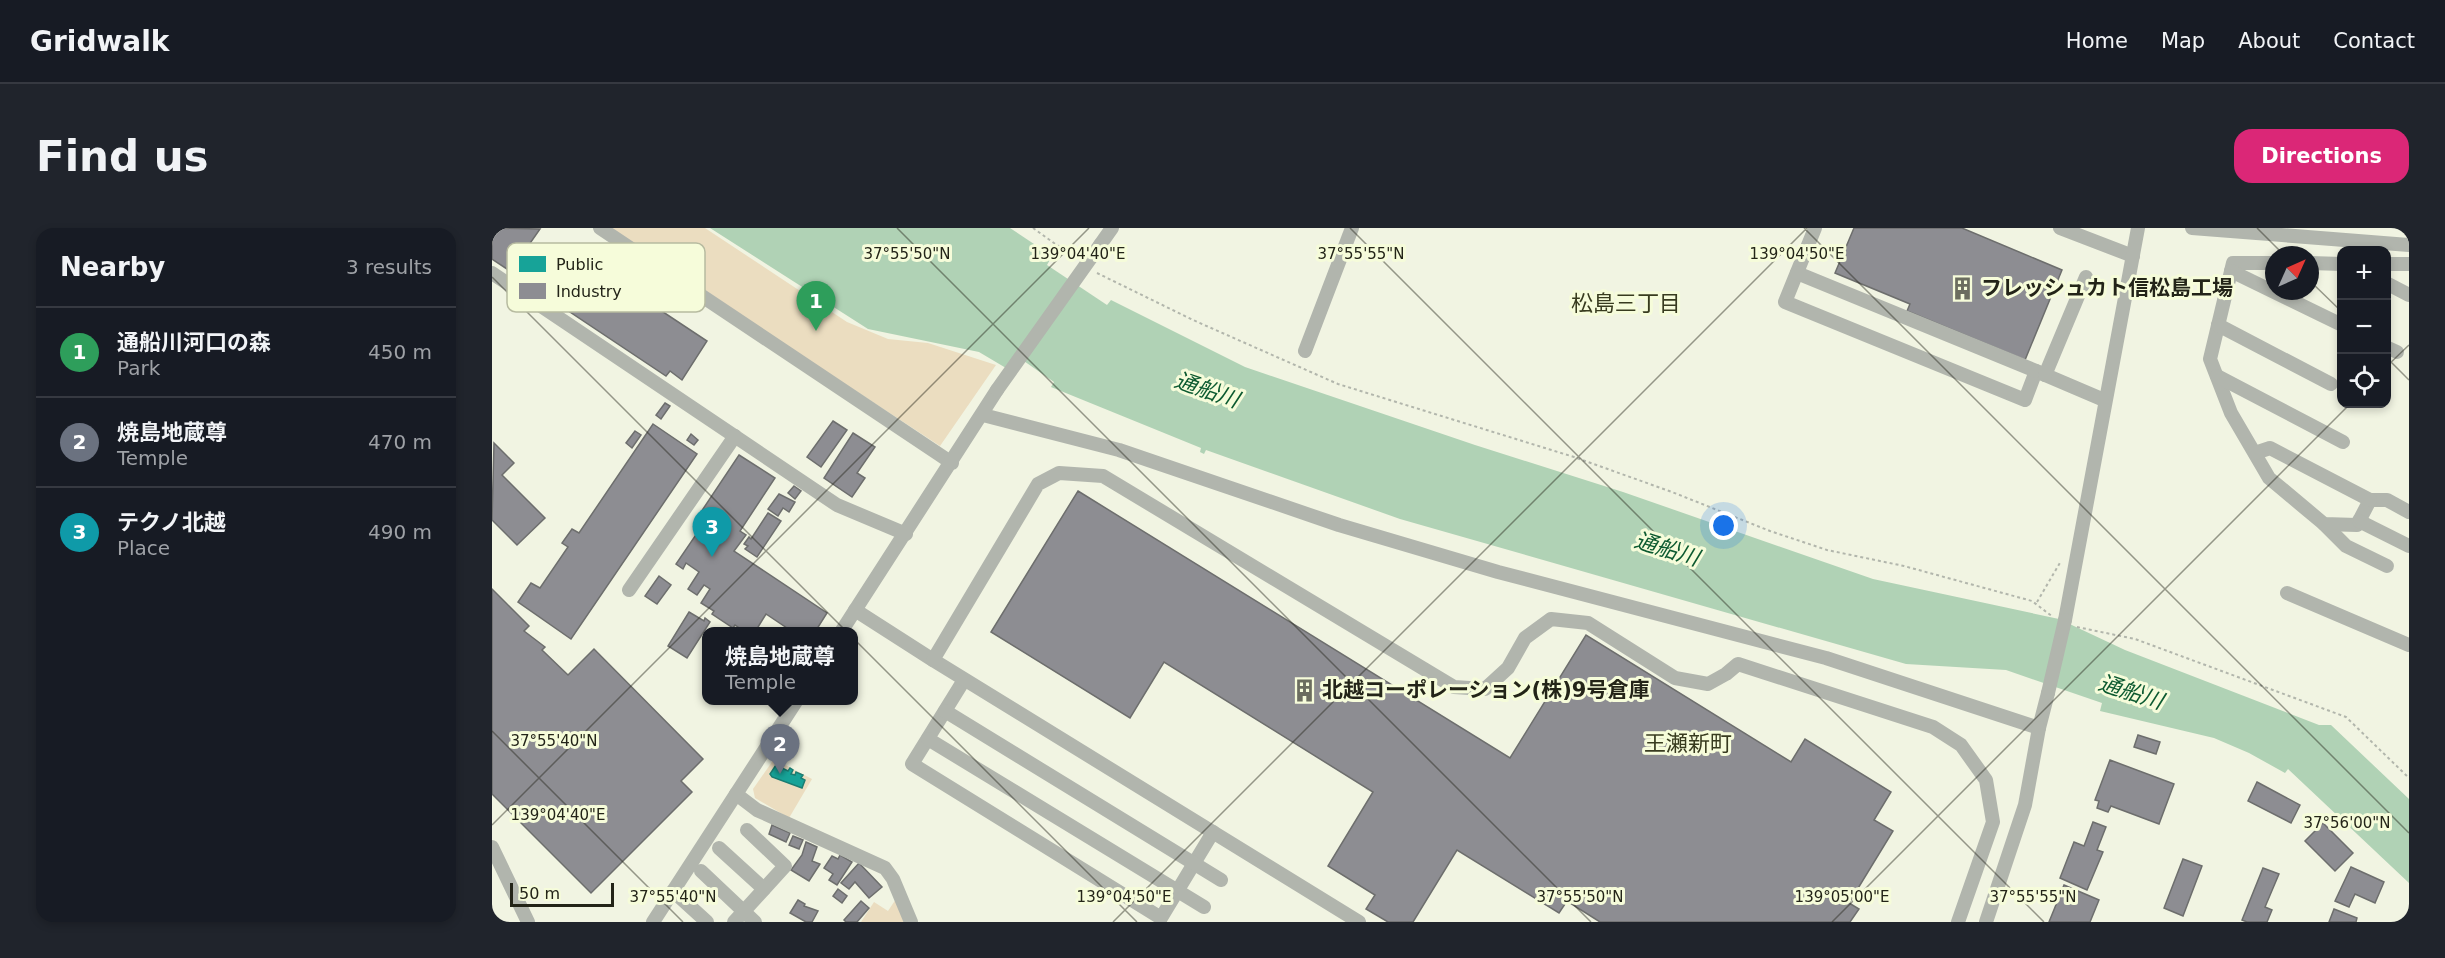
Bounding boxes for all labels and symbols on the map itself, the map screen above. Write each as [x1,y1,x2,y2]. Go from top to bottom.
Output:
legend [507,243,705,312]
text: 37°55'50"N [863,245,951,263]
text: 139°04'40"E [1031,245,1125,263]
text: 37°55'55"N [1317,245,1405,263]
text: 139°04'50"E [1750,245,1844,263]
north arrow [2265,246,2319,300]
text: Public [556,255,603,274]
building icon: フレッシュカト信松島工場 [1950,275,1976,301]
place label: フレッシュカト信松島工場 [1981,276,2233,300]
text: Industry [556,282,622,301]
pin: 1 [796,282,836,331]
district label: 松島三丁目 [1571,291,1681,316]
water label: 通船川 [1172,367,1244,413]
pin: 3 [692,508,732,557]
your location [1709,511,1738,540]
water label: 通船川 [1632,527,1704,571]
water label: 通船川 [2096,670,2168,715]
building icon: 北越コーポレーション(株)9号倉庫 [1291,677,1317,703]
place label: 北越コーポレーション(株)9号倉庫 [1322,678,1649,702]
pin: 2 [760,724,800,774]
district label: 王瀬新町 [1644,731,1732,756]
text: 37°55'40"N [510,732,598,750]
text: 139°04'40"E [511,806,605,824]
text: 37°56'00"N [2303,814,2391,832]
scale bar [510,880,614,908]
text: 37°55'40"N [629,888,717,906]
text: 139°04'50"E [1077,888,1171,906]
text: 37°55'50"N [1536,888,1624,906]
text: 139°05'00"E [1795,888,1889,906]
text: 37°55'55"N [1989,888,2077,906]

